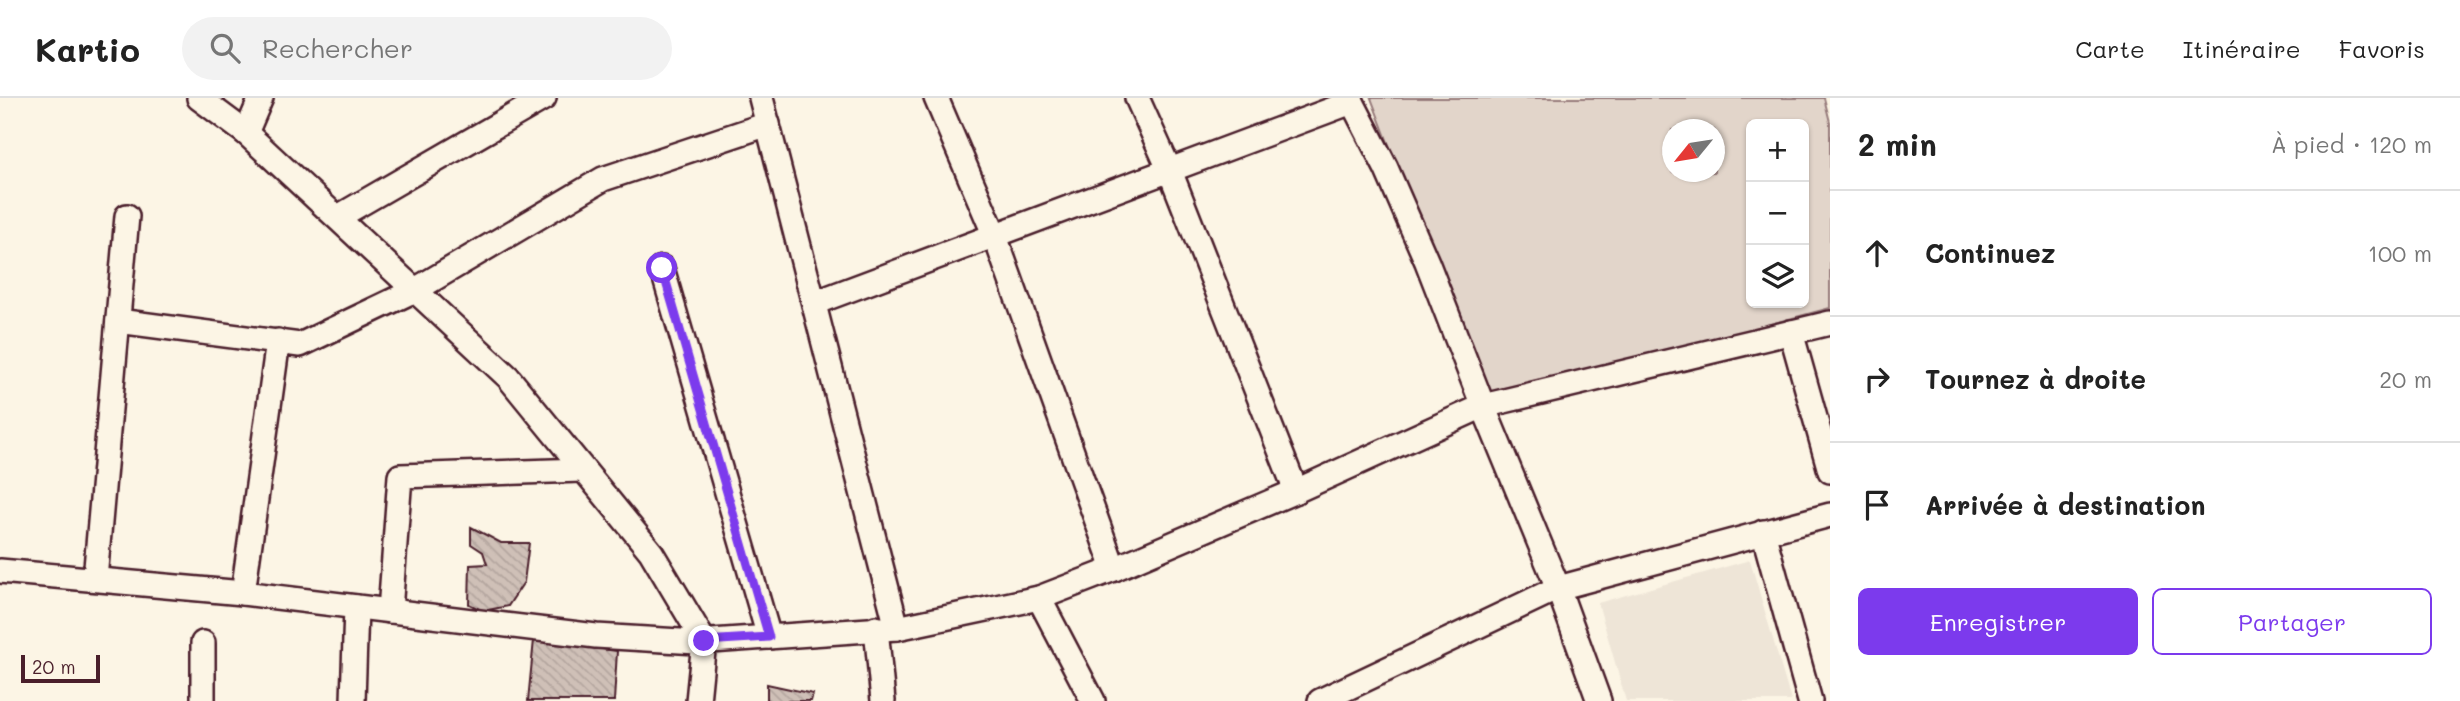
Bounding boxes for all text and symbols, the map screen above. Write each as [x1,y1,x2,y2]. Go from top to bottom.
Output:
search box [182,17,672,80]
text: Kartio [35,27,140,70]
icon: search [206,29,244,67]
text: Rechercher [262,31,413,65]
text: Carte [2075,33,2145,64]
text: Itinéraire [2183,33,2301,64]
text: Favoris [2339,33,2425,64]
north arrow [1662,119,1725,182]
map controls [1746,119,1809,308]
button: + [1746,119,1809,182]
text: 2 min [1858,124,1937,164]
text: À pied · 120 m [2271,129,2432,159]
button: − [1746,182,1809,245]
icon: ahead [1858,234,1896,272]
text: Continuez [1925,236,2055,270]
text: 100 m [2368,238,2432,268]
button: layers [1746,245,1809,308]
route start [646,252,677,283]
icon: right [1858,360,1896,398]
text: Tournez à droite [1925,362,2146,396]
text: 20 m [2379,364,2432,394]
icon: arrive [1858,486,1896,524]
text: Arrivée à destination [1925,488,2205,522]
button: Enregistrer [1858,588,2138,655]
button: Partager [2152,588,2432,655]
route end [688,625,719,656]
scale bar [21,652,100,684]
text: 20 m [32,654,76,679]

